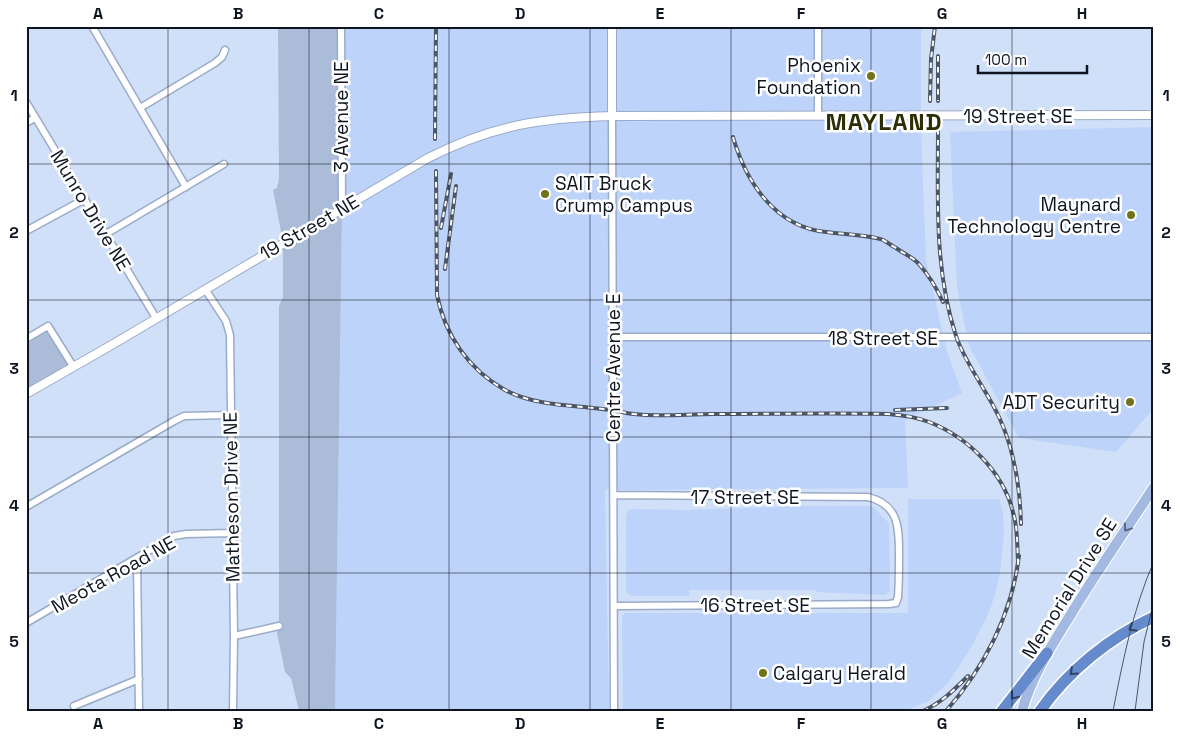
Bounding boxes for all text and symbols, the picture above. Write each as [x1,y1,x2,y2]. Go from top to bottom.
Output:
text: A [93,3,103,24]
text: B [233,3,243,24]
text: C [374,3,384,24]
text: D [515,3,525,24]
text: E [656,3,665,24]
text: F [797,3,806,24]
text: G [937,3,947,24]
text: H [1077,3,1087,24]
scale bar [978,42,1086,74]
text: 100 m [985,50,1027,69]
place label: Phoenix Foundation [756,53,861,100]
street label: 3 Avenue NE [329,61,354,173]
marker: Phoenix Foundation [865,70,877,82]
text: 1 [10,85,18,106]
text: 1 [1162,85,1170,106]
street label: 19 Street SE [963,104,1073,129]
district label: MAYLAND [826,106,942,137]
street label: Munro Drive NE [45,145,137,275]
place label: SAIT Bruck Crump Campus [555,171,693,218]
marker: SAIT Bruck Crump Campus [539,188,551,200]
street label: 19 Street NE [255,189,363,266]
place label: Maynard Technology Centre [947,192,1121,239]
marker: Maynard Technology Centre [1125,209,1137,221]
text: 2 [9,222,19,243]
text: 2 [1161,222,1171,243]
street label: Centre Avenue E [601,294,626,442]
street label: 18 Street SE [828,326,938,351]
text: 3 [9,358,19,379]
text: 3 [1161,358,1171,379]
place label: ADT Security [1002,390,1120,415]
marker: ADT Security [1124,396,1136,408]
street label: Matheson Drive NE [218,412,245,582]
street label: 17 Street SE [691,485,799,510]
text: 4 [9,495,19,516]
text: 4 [1161,495,1171,516]
street label: Memorial Drive SE [1016,513,1123,663]
one-way arrow [1124,522,1133,531]
street label: Meota Road NE [47,530,180,619]
street label: 16 Street SE [700,593,810,618]
one-way arrow [1128,622,1137,632]
text: 5 [9,631,19,652]
text: 5 [1161,631,1171,652]
place label: Calgary Herald [773,661,906,686]
one-way arrow [1070,666,1079,675]
marker: Calgary Herald [757,667,769,679]
one-way arrow [1010,690,1019,699]
text: A [93,713,103,734]
text: B [233,713,243,734]
text: C [374,713,384,734]
text: D [515,713,525,734]
text: E [656,713,665,734]
text: F [797,713,806,734]
text: G [937,713,947,734]
text: H [1077,713,1087,734]

